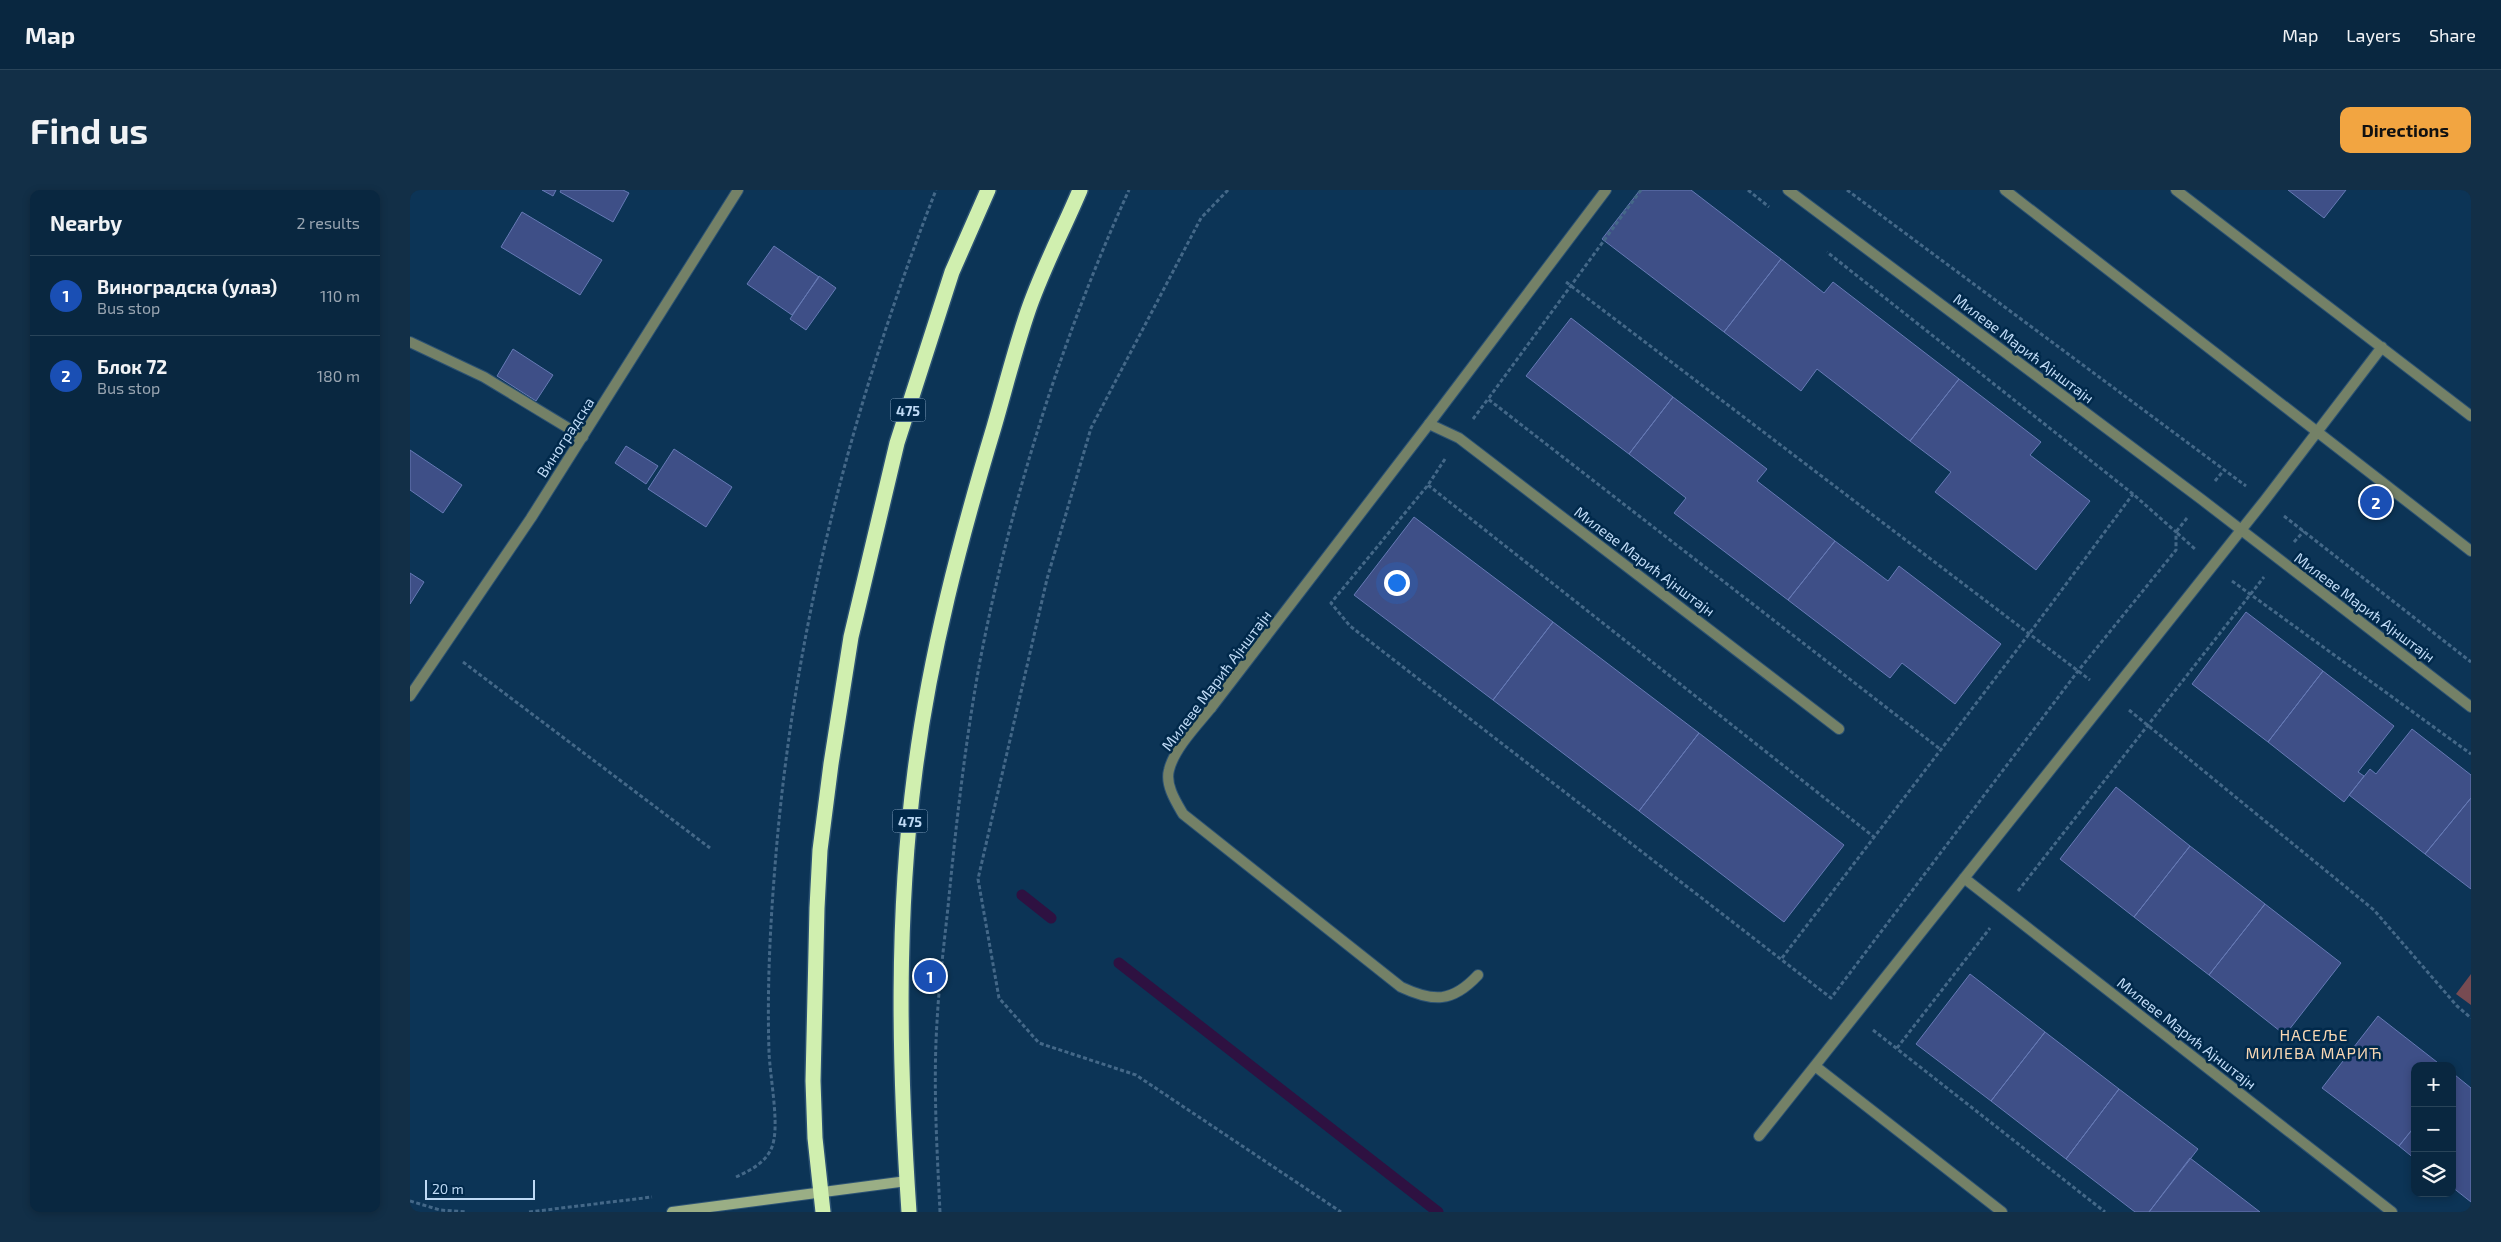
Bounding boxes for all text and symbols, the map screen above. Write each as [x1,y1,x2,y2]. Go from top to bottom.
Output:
text: Map [25,20,75,49]
text: Map [2282,24,2318,46]
text: Layers [2346,24,2401,46]
text: Share [2429,24,2476,46]
button: Directions [2340,107,2471,153]
text: Find us [30,109,148,151]
text: Nearby [50,210,122,235]
text: 2 results [297,213,360,232]
text: Виноградска (улаз) [97,275,277,298]
text: 1 [63,286,69,305]
text: 110 m [320,286,360,305]
street label: Милеве Марић Ајнштајн [1950,289,2098,408]
text: Bus stop [97,298,160,317]
text: Блок 72 [97,355,167,378]
text: 2 [61,366,71,385]
text: 180 m [317,366,360,385]
text: Bus stop [97,378,160,397]
street label: Виноградска [532,394,598,480]
road number: 475 [890,398,926,422]
pin: 2 [2360,483,2392,521]
street label: Милеве Марић Ајнштајн [1571,502,1719,621]
street label: Милеве Марић Ајнштајн [2291,548,2439,667]
your location [1384,570,1410,596]
street label: Милеве Марић Ајнштајн [1157,606,1276,754]
road number: 475 [892,810,928,832]
pin: 1 [914,957,946,995]
street label: Милеве Марић Ајнштајн [2113,973,2260,1094]
district label: НАСЕЉЕ МИЛЕВА МАРИЋ [2246,1025,2382,1062]
map controls [2411,1062,2456,1197]
button: + [2411,1062,2456,1107]
button: − [2411,1107,2456,1152]
button: layers [2411,1152,2456,1197]
scale bar [425,1177,535,1200]
text: 20 m [432,1180,464,1197]

